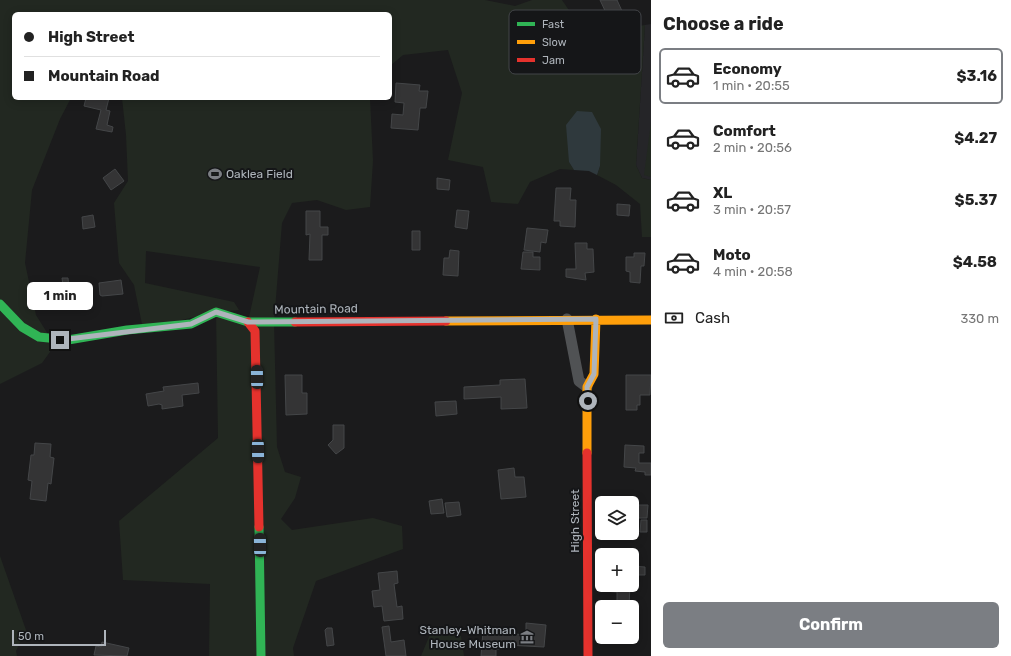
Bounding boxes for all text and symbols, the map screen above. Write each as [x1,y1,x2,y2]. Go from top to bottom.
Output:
legend [509,10,641,74]
text: Choose a ride [663,13,784,35]
text: Fast [542,18,565,31]
text: High Street [48,28,134,46]
text: Slow [542,36,567,49]
text: Jam [542,54,565,67]
icon: car [665,58,701,94]
text: Economy [713,60,782,78]
text: Mountain Road [48,67,160,85]
text: $3.16 [957,67,997,85]
text: 1 min · 20:55 [713,78,790,93]
icon: car [665,120,701,156]
text: Comfort [713,122,776,140]
text: $4.27 [954,129,997,147]
text: 2 min · 20:56 [713,140,792,155]
sports icon: Oaklea Field [207,166,223,182]
place label: Oaklea Field [226,167,293,181]
icon: car [665,182,701,218]
text: XL [713,184,732,202]
text: $5.37 [955,191,997,209]
text: 3 min · 20:57 [713,202,791,217]
icon: car [665,244,701,280]
text: Moto [713,246,751,264]
text: $4.58 [953,253,997,271]
text: 4 min · 20:58 [713,264,793,279]
callout: 1 min [27,282,93,310]
text: 1 min [43,288,77,303]
street label: Mountain Road [274,301,358,317]
icon: cash [663,307,685,329]
text: Cash [695,309,730,327]
text: 330 m [960,311,999,326]
route end [51,331,69,349]
car [251,365,263,389]
route start [579,392,597,410]
car [252,439,264,463]
street label: High Street [568,489,582,553]
map controls [595,496,639,644]
button: layers [595,496,639,540]
car [254,533,266,557]
button: + [595,548,639,592]
button: − [595,600,639,644]
button: Confirm [663,602,999,648]
place label: Stanley-Whitman House Museum [420,623,516,651]
scale bar [12,628,106,647]
museum icon: Stanley-Whitman House Museum [519,629,535,645]
text: 50 m [18,630,44,643]

